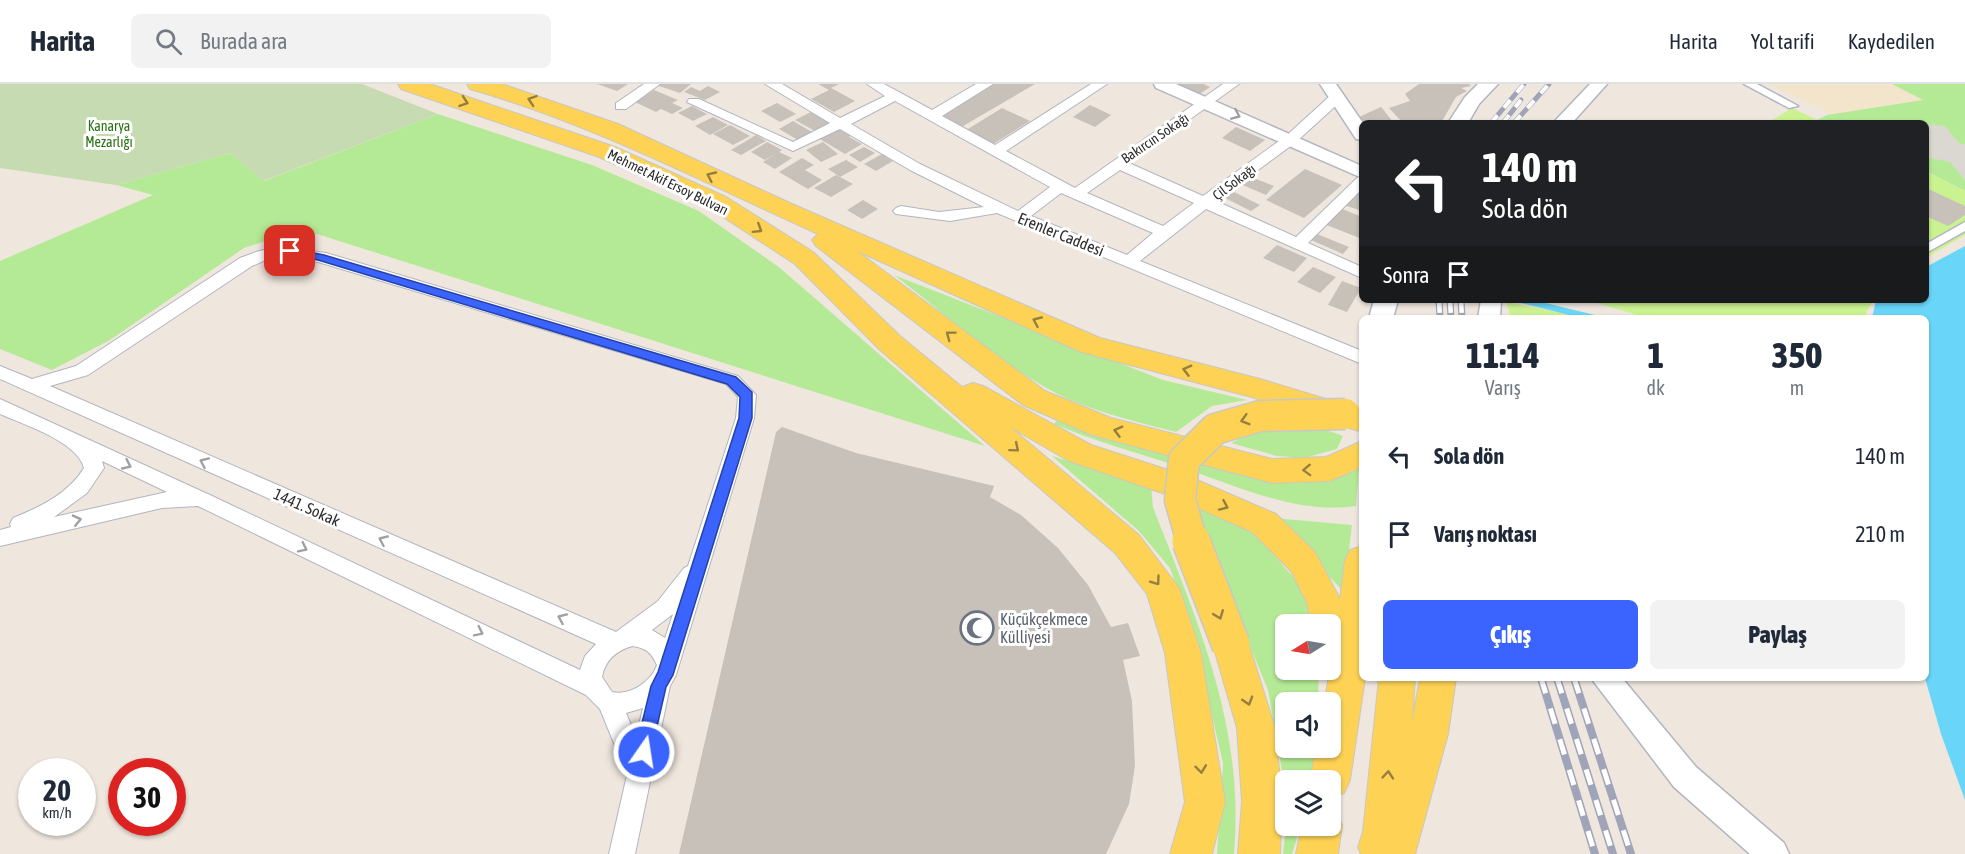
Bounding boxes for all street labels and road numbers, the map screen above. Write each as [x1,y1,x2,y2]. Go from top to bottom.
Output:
street label: Bakırcın Sokağı [1118,110,1192,166]
street label: Mehmet Akif Ersoy Bulvarı [605,146,731,218]
street label: Çil Sokağı [1209,161,1259,203]
street label: Erenler Caddesi [1015,209,1107,259]
street label: 1441. Sokak [271,484,343,530]

